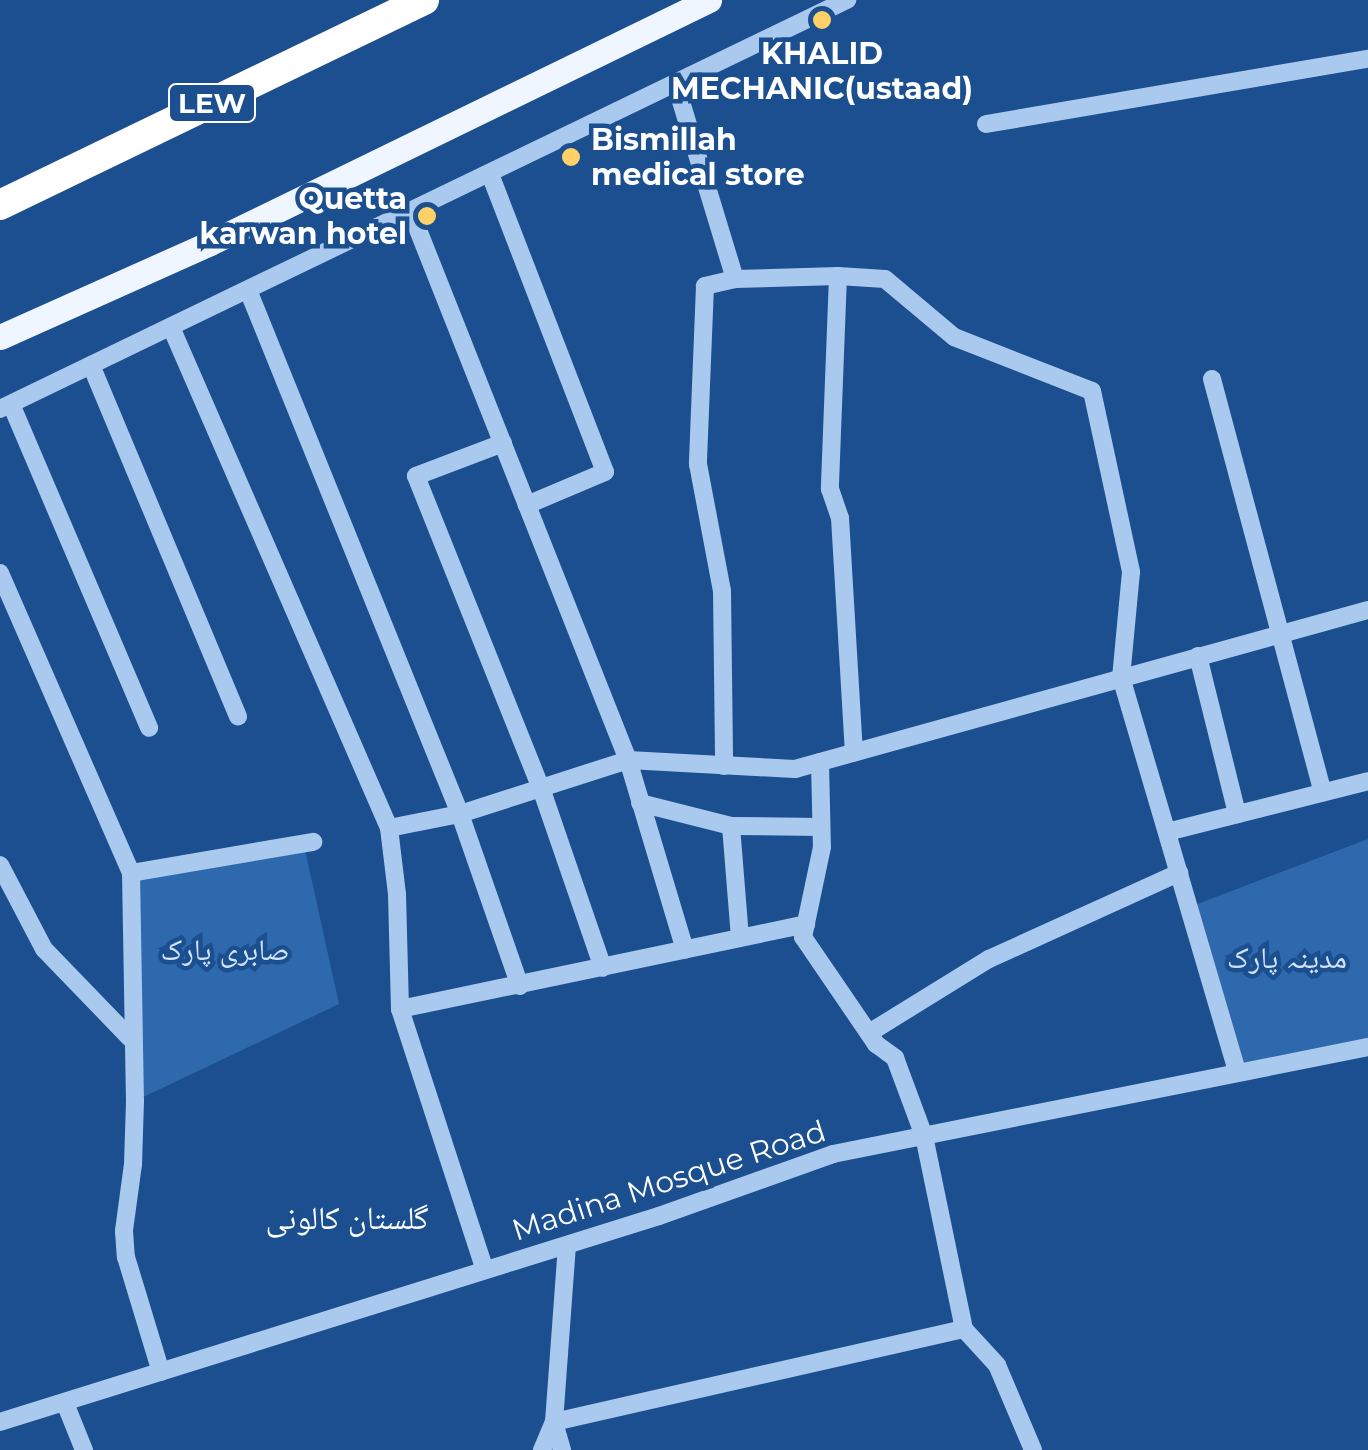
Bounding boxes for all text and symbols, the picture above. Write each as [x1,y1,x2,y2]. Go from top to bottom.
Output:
marker: KHALID MECHANIC(ustaad) [811,9,833,31]
place label: KHALID MECHANIC(ustaad) [671,36,973,106]
road number: LEW [167,80,257,126]
place label: Bismillah medical store [591,122,805,192]
marker: Bismillah medical store [560,146,582,168]
place label: Quetta karwan hotel [200,181,407,252]
marker: Quetta karwan hotel [416,205,438,227]
park label: صابری پارک [160,932,290,968]
park label: مدینہ پارک [1227,940,1347,976]
street label: Madina Mosque Road [508,1113,830,1249]
district label: گلستان کالونی [265,1199,429,1237]

